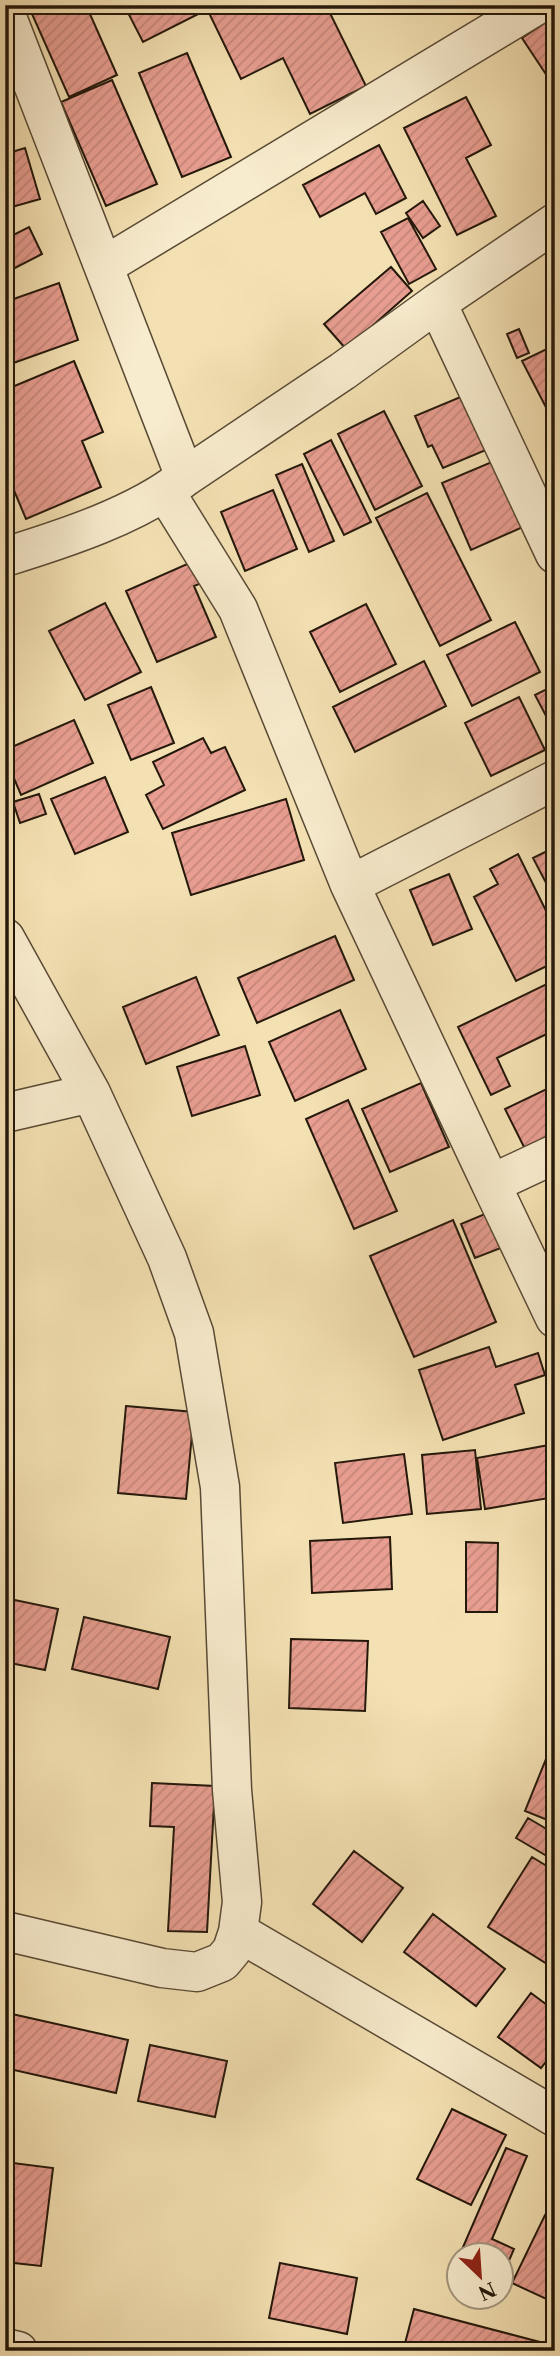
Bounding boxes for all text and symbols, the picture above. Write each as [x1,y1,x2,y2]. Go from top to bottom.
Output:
north arrow [444,2240,514,2310]
text: N [475,2277,499,2305]

